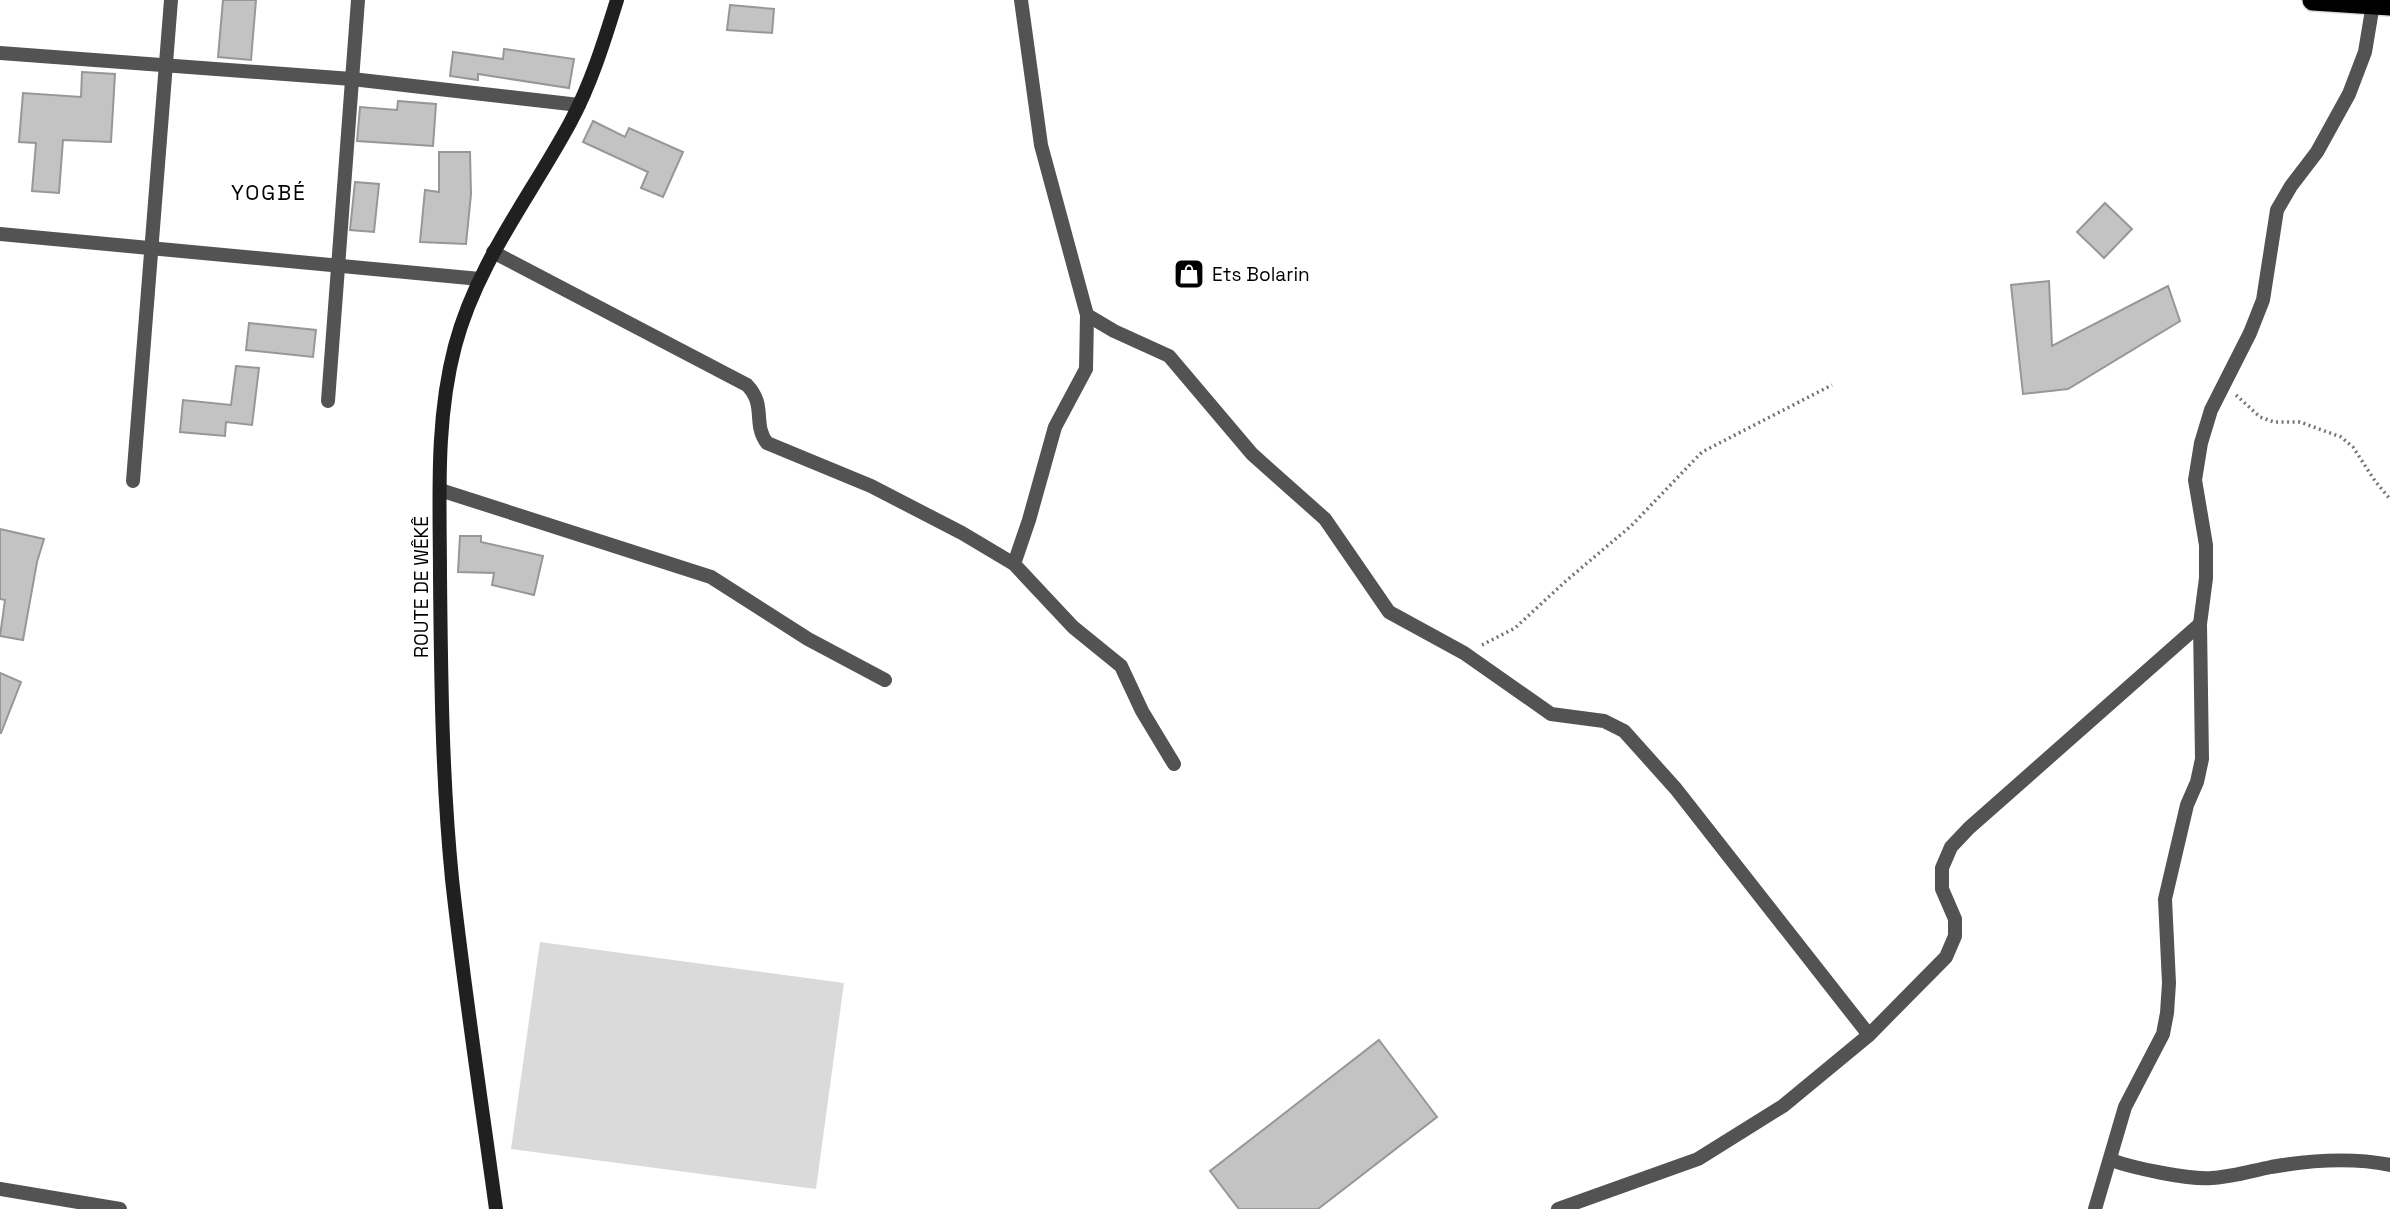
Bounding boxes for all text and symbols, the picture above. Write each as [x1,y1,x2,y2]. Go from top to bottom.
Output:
district label: YOGBÉ [231,179,307,206]
shop icon: Ets Bolarin [1172,257,1206,291]
place label: Ets Bolarin [1212,262,1310,287]
street label: ROUTE DE WÊKÊ [409,516,434,658]

